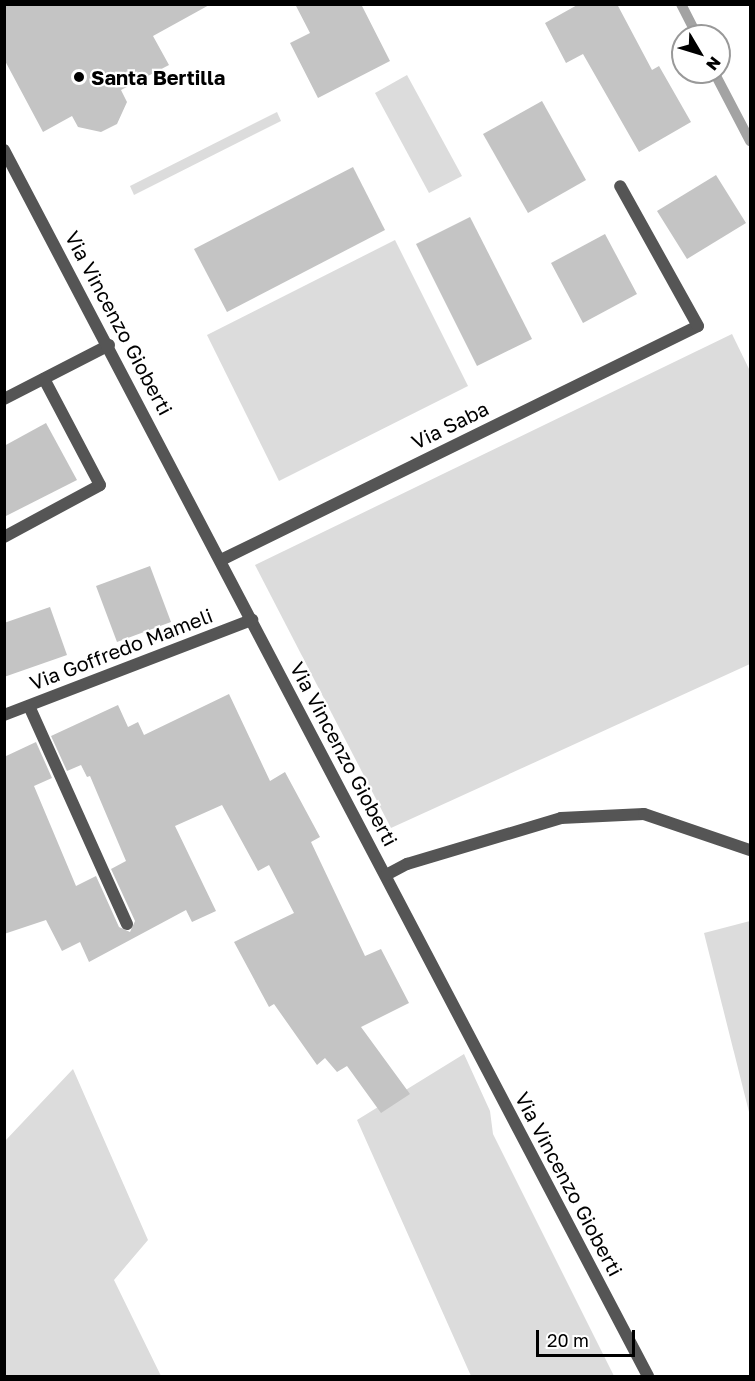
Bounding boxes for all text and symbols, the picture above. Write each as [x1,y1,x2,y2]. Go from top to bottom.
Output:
north arrow [671,24,731,84]
text: N [702,53,725,75]
place label: Santa Bertilla [91,65,225,89]
marker: Santa Bertilla [72,70,86,84]
street label: Via Vincenzo Gioberti [60,227,178,419]
street label: Via Saba [408,396,492,454]
street label: Via Goffredo Mameli [26,603,216,695]
street label: Via Vincenzo Gioberti [285,658,403,850]
street label: Via Vincenzo Gioberti [510,1088,628,1280]
scale bar [539,1318,638,1356]
text: 20 m [547,1329,589,1351]

